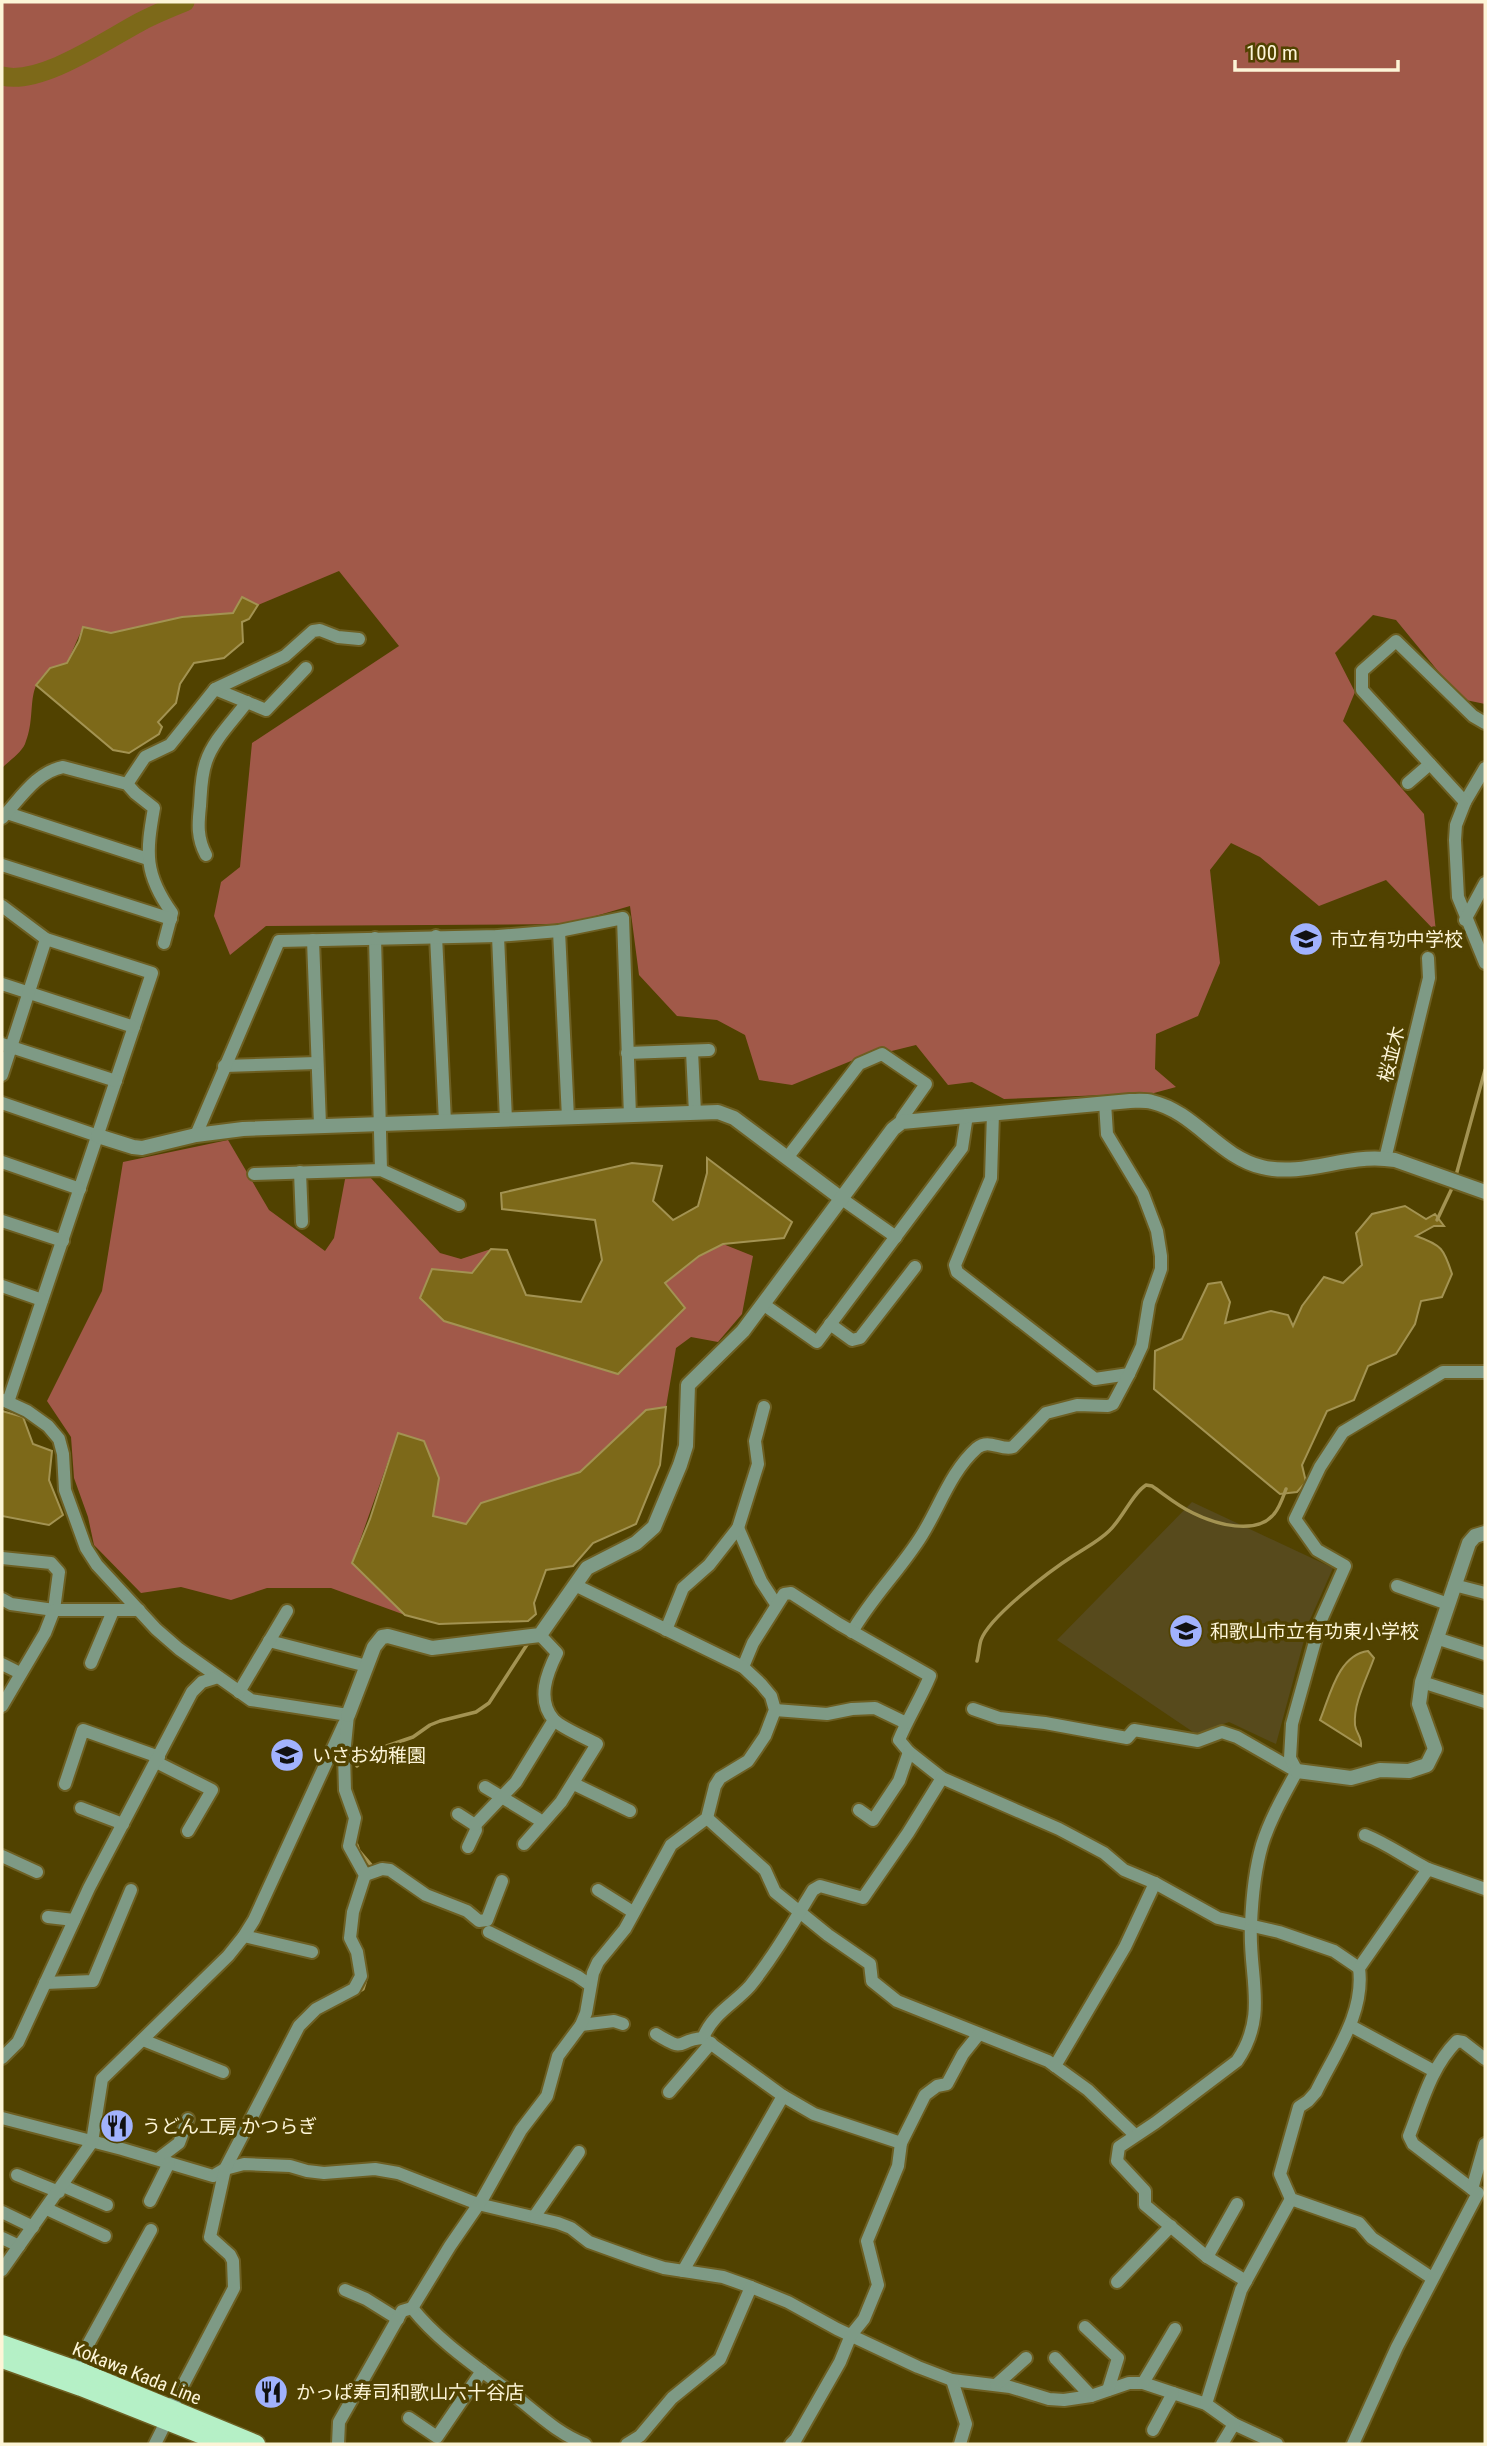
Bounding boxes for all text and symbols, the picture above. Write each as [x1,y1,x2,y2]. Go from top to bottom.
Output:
scale bar [1235,28,1398,72]
text: 100 m [1246,41,1298,65]
school or university icon: 市立有功中学校 [1287,920,1325,958]
place label: 市立有功中学校 [1330,928,1463,951]
street label: 桜並木 [1373,1024,1410,1085]
school or university icon: 和歌山市立有功東小学校 [1167,1612,1205,1650]
place label: 和歌山市立有功東小学校 [1210,1620,1419,1643]
school or university icon: いさお幼稚園 [268,1736,306,1774]
place label: いさお幼稚園 [312,1744,426,1767]
restaurant icon: うどん工房 かつらぎ [98,2107,136,2145]
place label: うどん工房 かつらぎ [142,2115,317,2138]
street label: Kokawa Kada Line [69,2337,205,2410]
restaurant icon: かっぱ寿司和歌山六十谷店 [252,2373,290,2411]
place label: かっぱ寿司和歌山六十谷店 [296,2381,524,2404]

